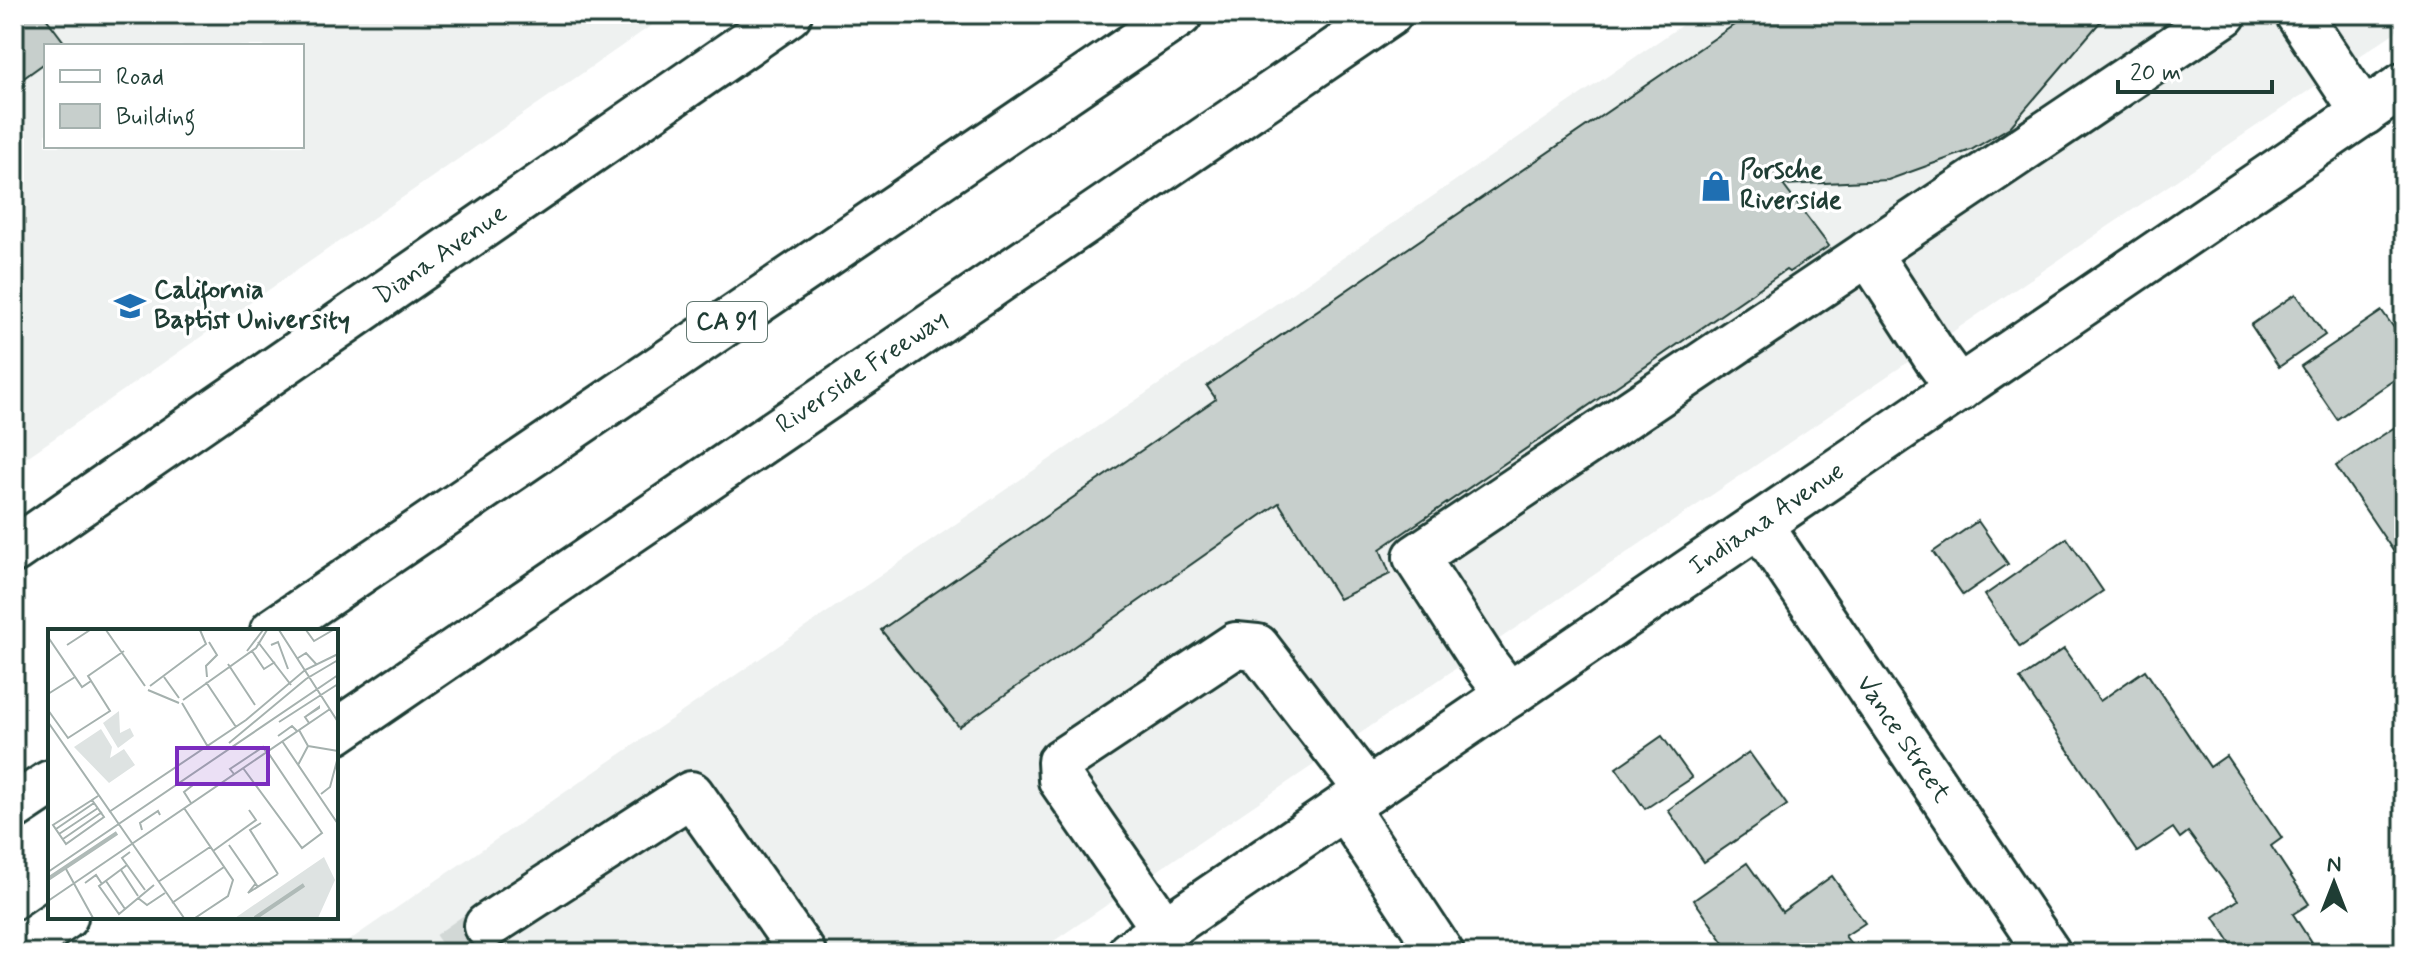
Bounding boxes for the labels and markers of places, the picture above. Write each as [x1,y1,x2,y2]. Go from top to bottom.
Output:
place label: Porsche Riverside [1740,154,1842,218]
shop icon: Porsche Riverside [1699,169,1733,203]
place label: California Baptist University [154,274,350,338]
school or university icon: California Baptist University [113,289,147,323]

